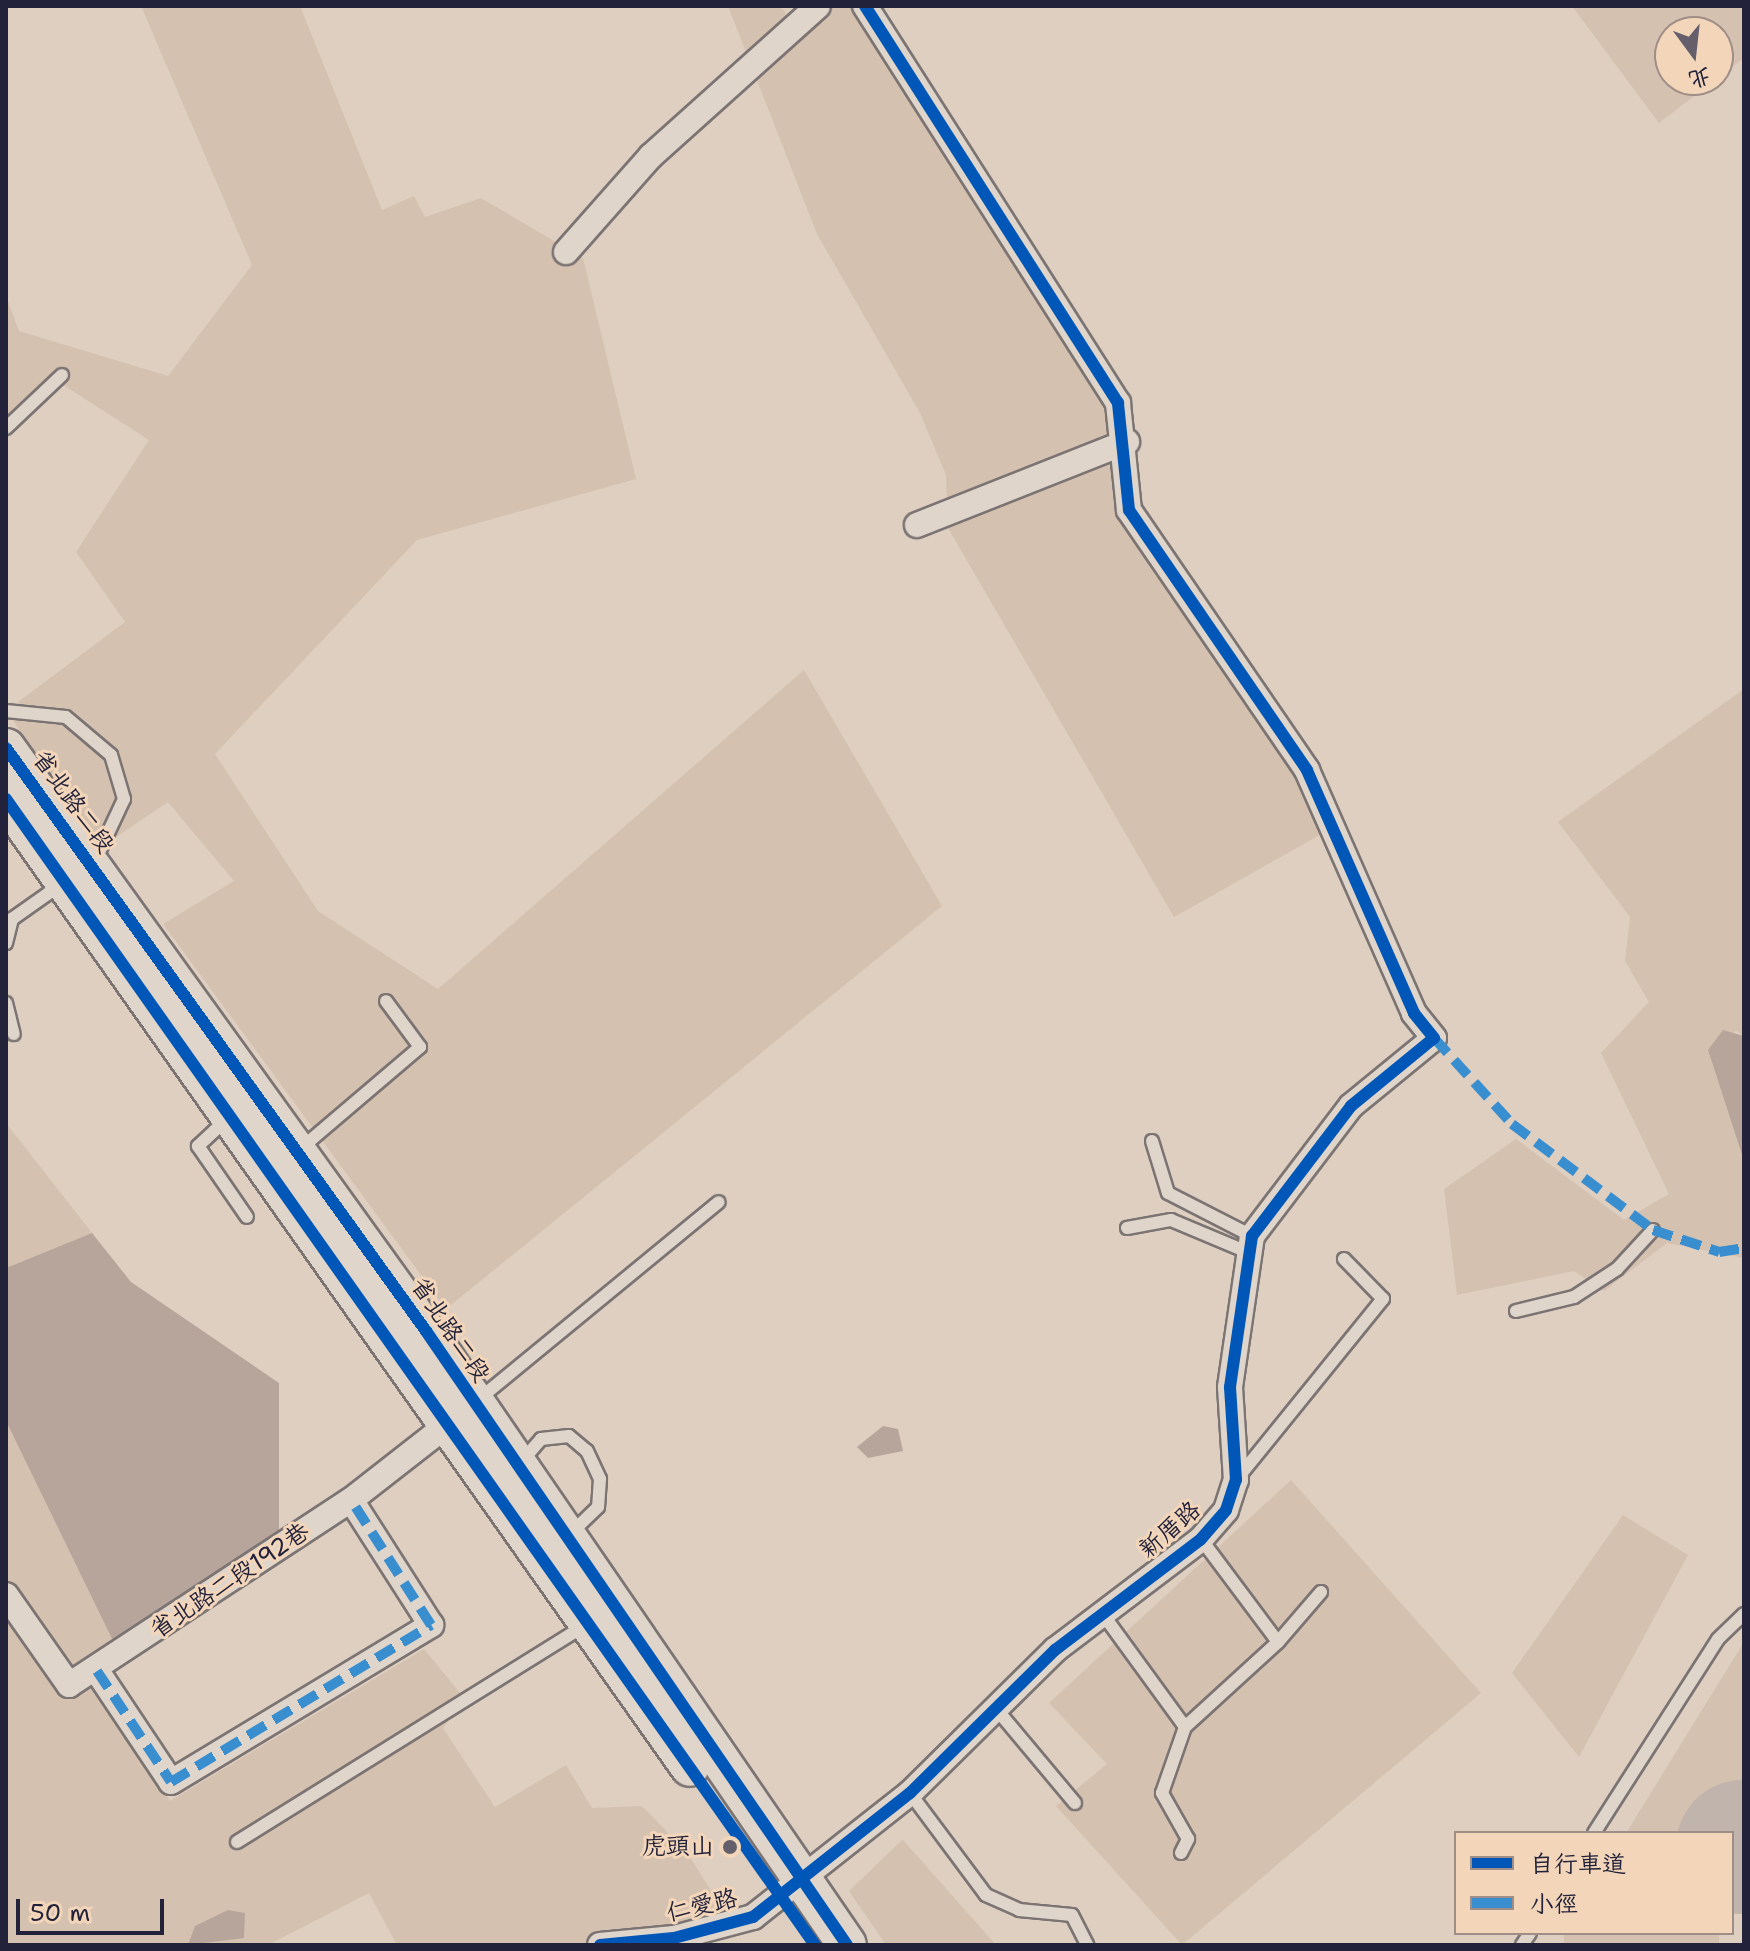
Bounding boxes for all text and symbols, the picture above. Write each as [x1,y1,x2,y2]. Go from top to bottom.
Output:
north arrow [1654,16,1734,96]
text: 北 [1685,61,1714,95]
street label: 省北路二段 [26,745,120,859]
street label: 省北路二段 [405,1272,495,1388]
street label: 新厝路 [1133,1496,1207,1564]
street label: 省北路二段192巷 [145,1517,315,1645]
legend [1454,1831,1734,1935]
place label: 虎頭山 [642,1833,714,1861]
marker: 虎頭山 [721,1838,739,1856]
text: 自行車道 [1530,1848,1626,1880]
scale bar [20,1883,168,1933]
street label: 仁愛路 [664,1884,740,1928]
text: 小徑 [1530,1888,1578,1920]
text: 50 m [30,1897,90,1929]

